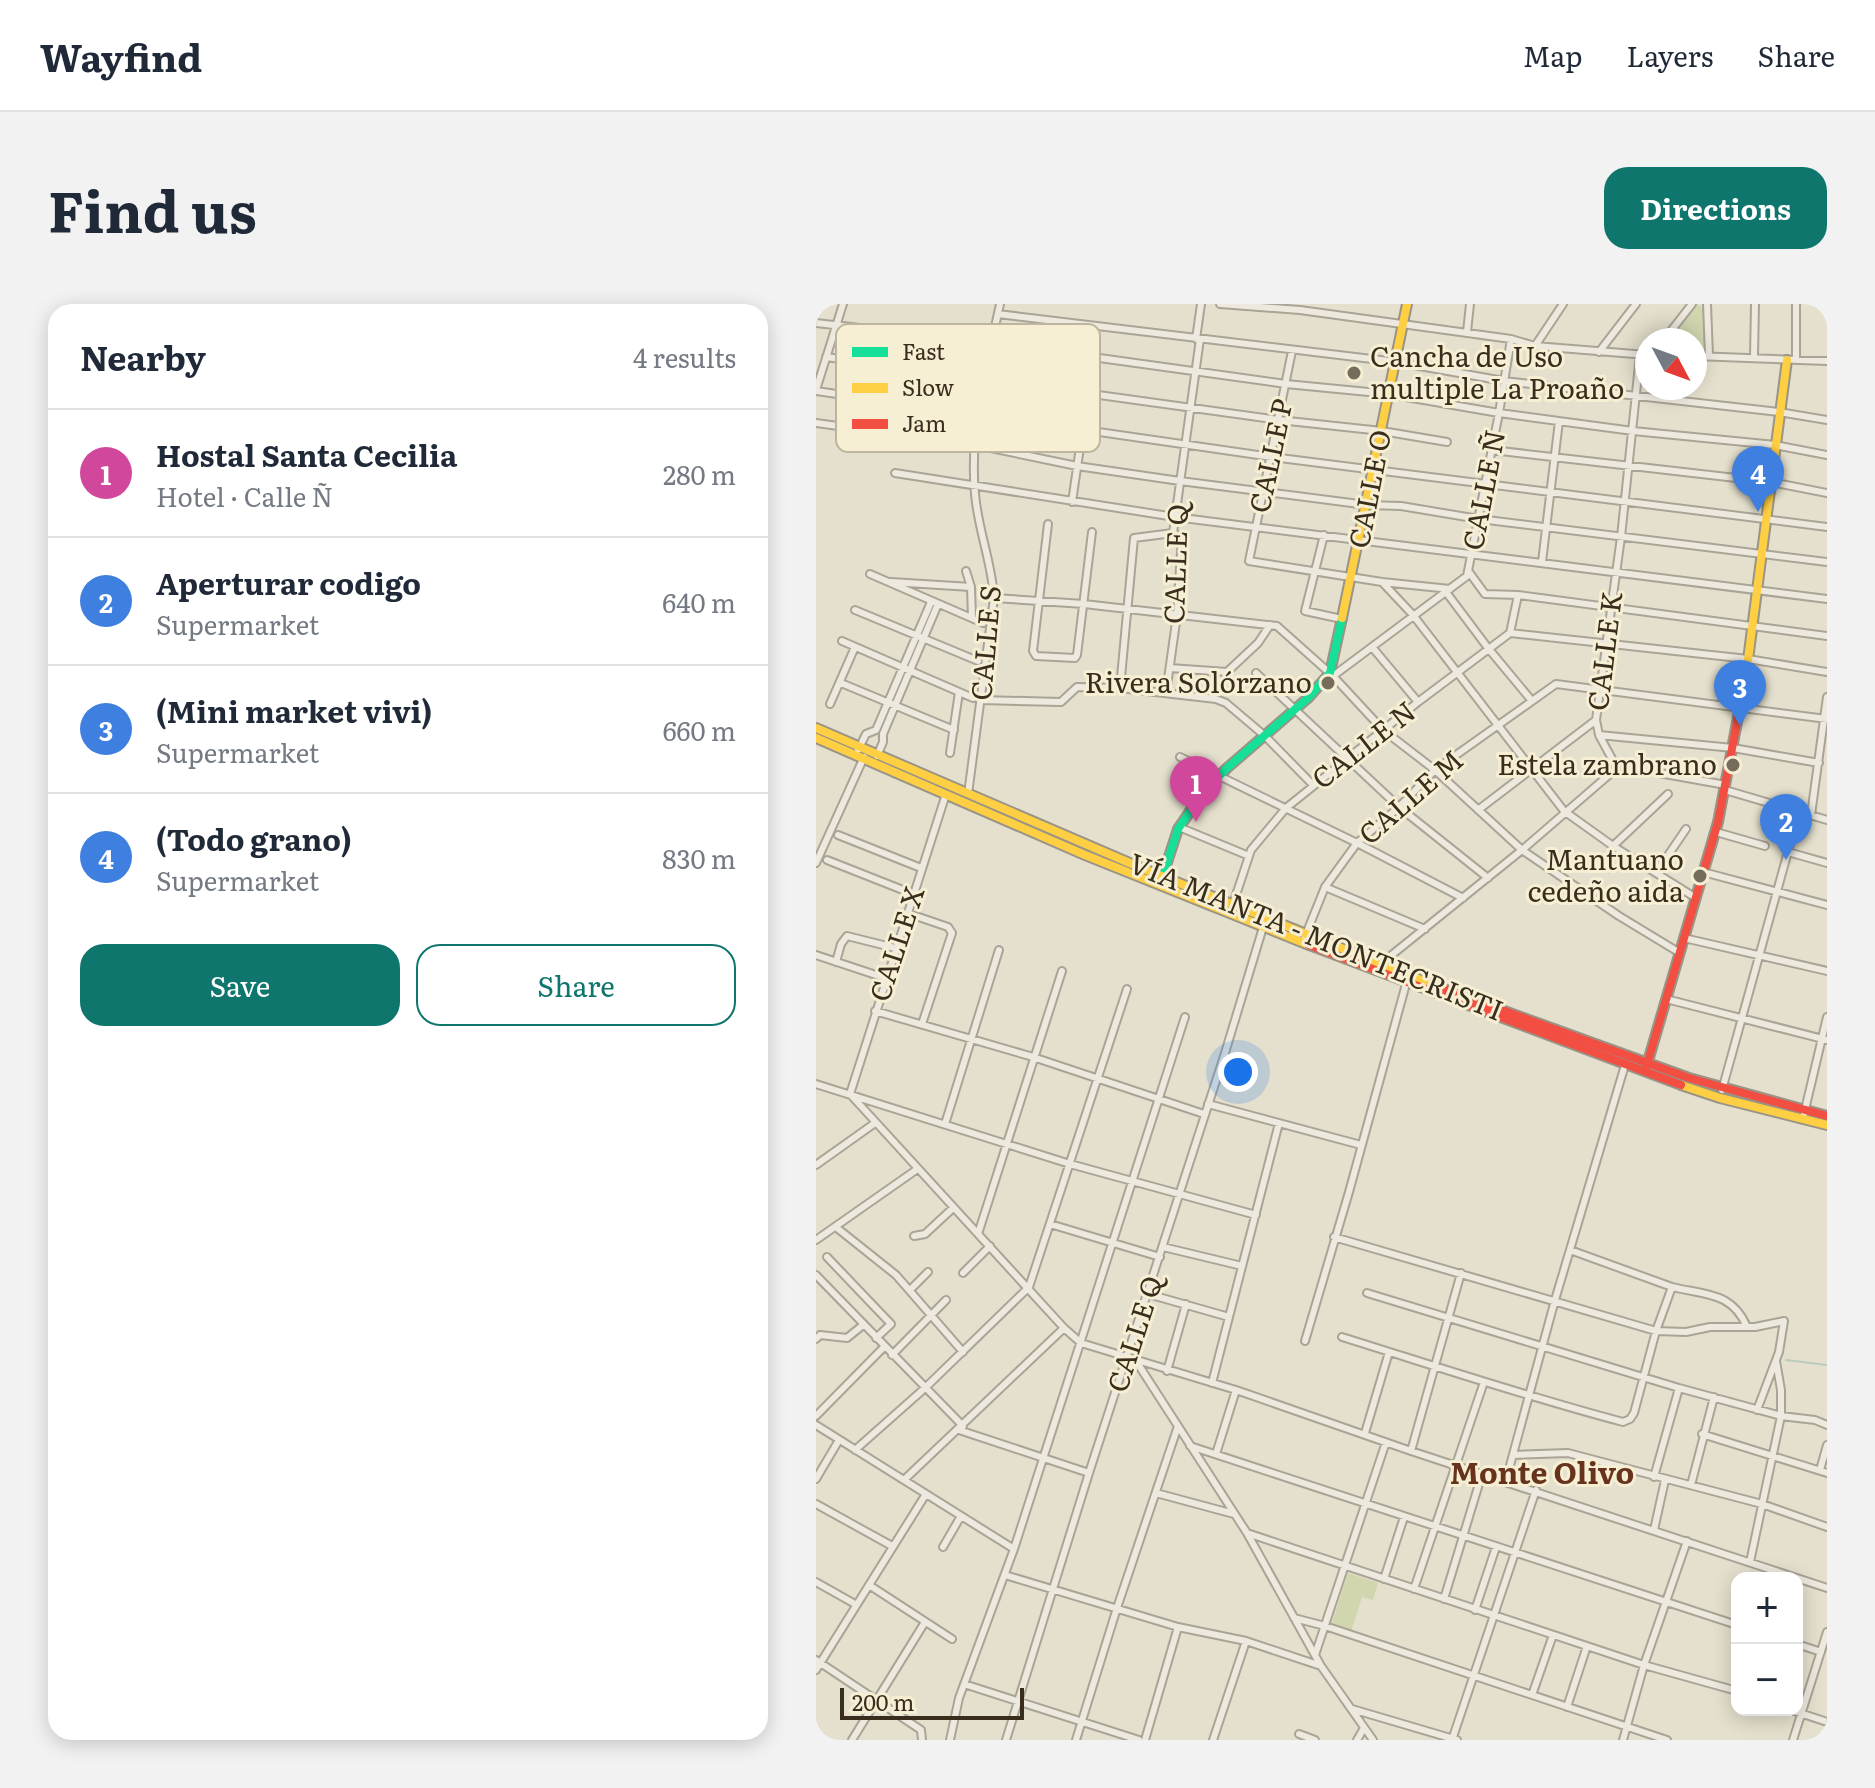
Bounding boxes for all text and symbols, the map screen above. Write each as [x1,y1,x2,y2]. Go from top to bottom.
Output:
text: Wayfind [40,27,202,84]
text: Map [1523,34,1582,76]
text: Layers [1626,34,1713,76]
text: Share [1757,34,1835,76]
text: Find us [48,167,257,250]
button: Directions [1604,167,1827,249]
legend [836,324,1100,452]
north arrow [1635,328,1707,400]
text: Nearby [80,331,206,381]
text: Fast [902,334,945,367]
place label: Cancha de Uso multiple La Proaño [1370,334,1624,408]
text: 4 results [633,337,736,376]
marker: Cancha de Uso multiple La Proaño [1345,364,1363,382]
text: Slow [902,370,954,403]
street label: CALLE P [1236,395,1302,516]
text: Jam [902,406,946,439]
street label: CALLE O [1336,426,1400,552]
street label: CALLE Ñ [1450,426,1514,554]
text: Hostal Santa Cecilia [156,432,457,476]
pin: 4 [1732,446,1784,512]
text: 1 [101,454,111,493]
text: 280 m [663,454,736,493]
text: Hotel · Calle Ñ [156,476,333,515]
street label: CALLE Q [1151,500,1197,625]
text: Aperturar codigo [156,560,421,604]
text: 2 [99,582,113,621]
text: 640 m [662,582,736,621]
street label: CALLE S [958,583,1010,702]
street label: CALLE K [1575,589,1631,713]
text: Supermarket [156,604,319,643]
place label: Rivera Solórzano [1085,660,1312,702]
pin: 3 [1714,660,1766,726]
marker: Rivera Solórzano [1319,674,1337,692]
text: (Mini market vivi) [156,688,432,732]
street label: CALLE N [1302,689,1424,798]
text: 3 [99,710,113,749]
text: 660 m [663,710,736,749]
text: Supermarket [156,732,319,771]
street label: CALLE M [1348,738,1471,853]
place label: Estela zambrano [1497,742,1717,784]
pin: 1 [1170,756,1222,822]
marker: Estela zambrano [1724,756,1742,774]
pin: 2 [1760,794,1812,860]
text: (Todo grano) [156,816,352,860]
place label: Mantuano cedeño aida [1528,837,1684,911]
text: 4 [98,838,114,877]
text: 830 m [662,838,736,877]
street label: VÍA MANTA - MONTECRISTI [1123,841,1510,1030]
text: Supermarket [156,860,319,899]
marker: Mantuano cedeño aida [1691,867,1709,885]
street label: CALLE X [857,880,933,1006]
button: Save [80,944,400,1026]
button: Share [416,944,736,1026]
your location [1218,1052,1258,1092]
street label: CALLE Q [1095,1266,1173,1397]
district label: Monte Olivo [1450,1449,1634,1493]
map controls [1731,1572,1803,1716]
button: + [1731,1572,1803,1644]
button: − [1731,1644,1803,1716]
scale bar [840,1684,1024,1720]
text: 200 m [852,1685,914,1718]

